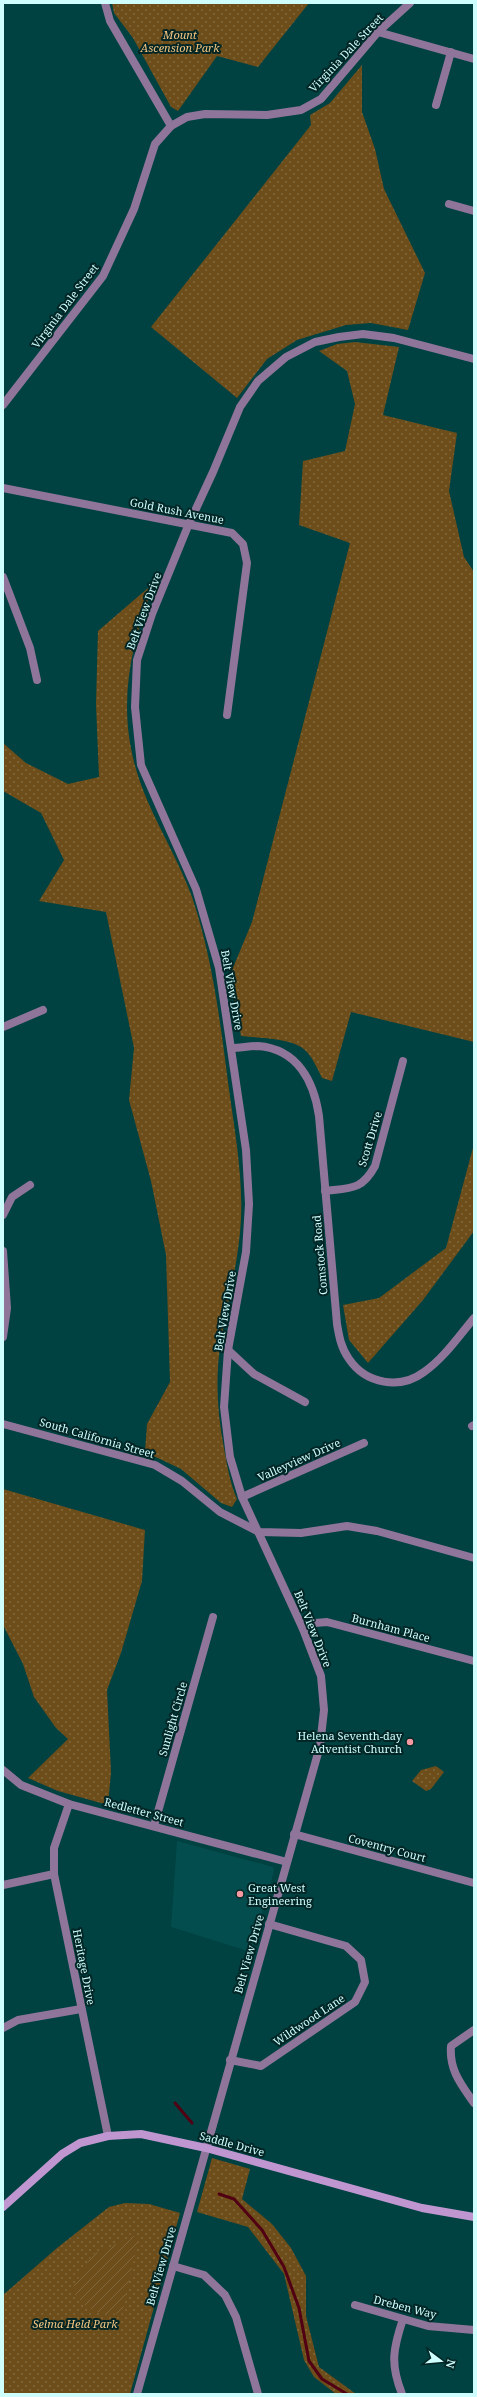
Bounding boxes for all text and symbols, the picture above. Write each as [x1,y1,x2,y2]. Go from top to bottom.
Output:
street label: Virginia Dale Street [305,10,386,95]
park label: Mount Ascension Park [139,27,220,55]
street label: Virginia Dale Street [28,260,101,351]
street label: Gold Rush Avenue [129,494,226,527]
street label: Belt View Drive [123,570,165,652]
street label: Belt View Drive [218,949,247,1031]
street label: Scott Drive [354,1109,385,1168]
street label: Comstock Road [309,1214,330,1295]
street label: Belt View Drive [210,1269,239,1352]
street label: South California Street [38,1414,156,1461]
street label: Valleyview Drive [255,1435,343,1484]
street label: Belt View Drive [291,1588,336,1669]
street label: Burnham Place [350,1610,432,1645]
street label: Sunlight Circle [155,1680,190,1758]
place label: Helena Seventh-day Adventist Church [298,1728,403,1756]
marker: Helena Seventh-day Adventist Church [405,1737,415,1747]
street label: Redletter Street [103,1794,186,1829]
street label: Coventry Court [347,1830,428,1865]
place label: Great West Engineering [248,1880,312,1908]
marker: Great West Engineering [235,1889,245,1899]
street label: Belt View Drive [230,1913,267,1995]
street label: Heritage Drive [70,1928,99,2006]
street label: Wildwood Lane [270,1990,347,2049]
street label: Saddle Drive [198,2128,266,2159]
street label: Belt View Drive [142,2225,179,2307]
street label: Dreben Way [372,2291,439,2322]
park label: Selma Held Park [32,2316,118,2331]
north arrow [421,2341,461,2381]
text: N [443,2358,459,2370]

